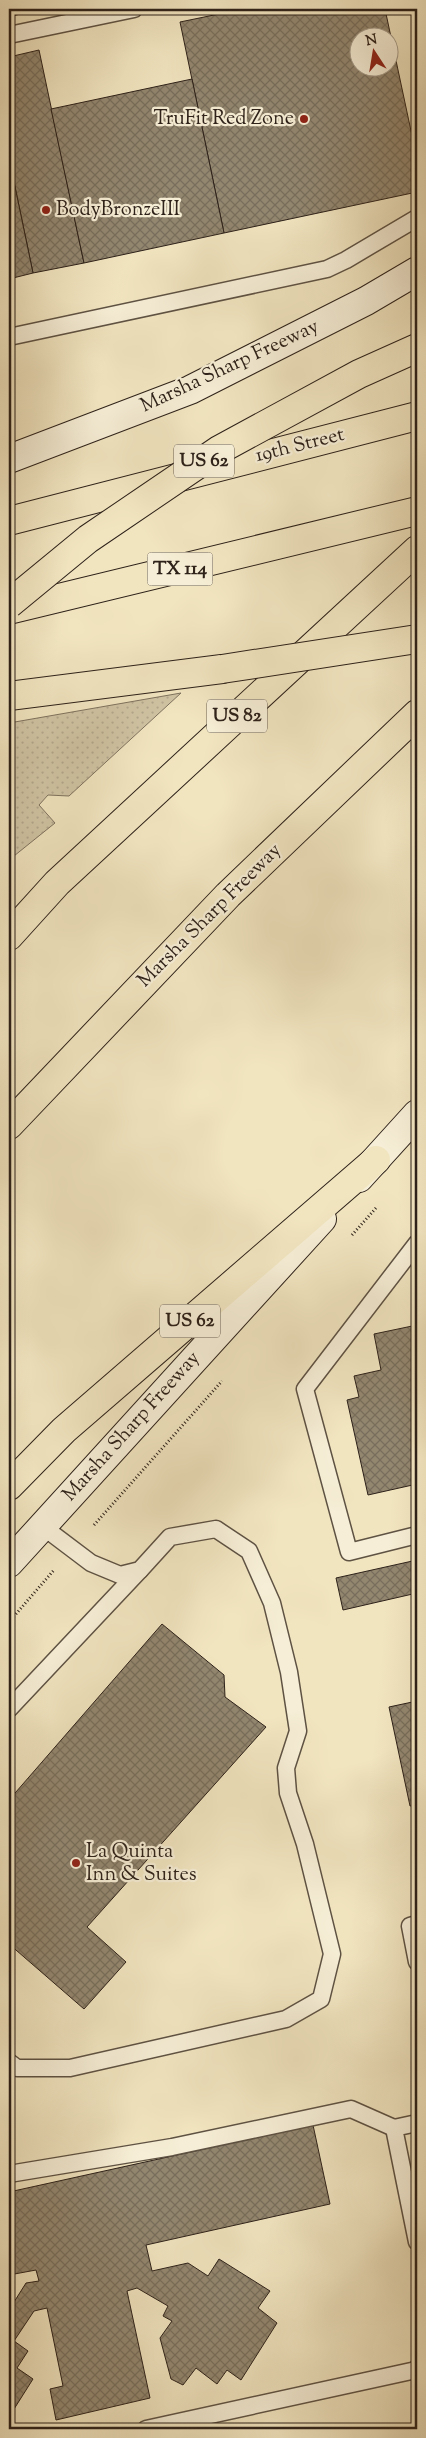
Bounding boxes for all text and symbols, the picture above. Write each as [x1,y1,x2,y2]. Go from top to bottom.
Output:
north arrow [348,28,398,78]
text: N [364,30,379,52]
place label: TruFit Red Zone [153,105,294,134]
marker: TruFit Red Zone [298,113,310,125]
place label: BodyBronzeIII [56,196,180,225]
marker: BodyBronzeIII [40,204,52,216]
street label: Marsha Sharp Freeway [136,313,324,421]
street label: 19th Street [252,421,348,471]
road number: US 62 [174,444,234,478]
road number: TX 114 [148,552,212,586]
road number: US 82 [207,699,267,732]
street label: Marsha Sharp Freeway [131,837,289,995]
road number: US 62 [160,1304,220,1338]
street label: Marsha Sharp Freeway [56,1345,208,1509]
place label: La Quinta Inn & Suites [86,1838,197,1890]
marker: La Quinta Inn & Suites [70,1857,82,1869]

